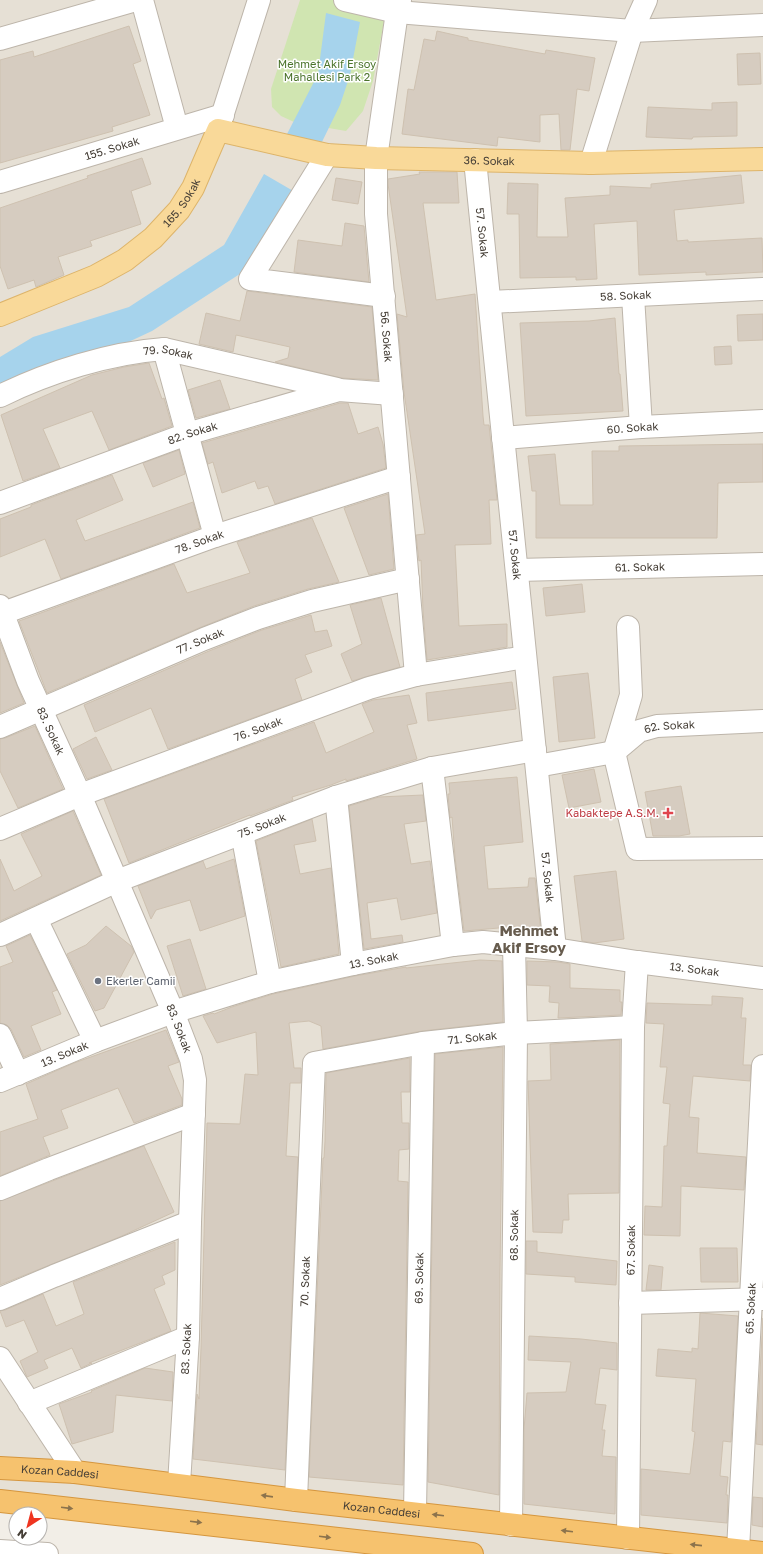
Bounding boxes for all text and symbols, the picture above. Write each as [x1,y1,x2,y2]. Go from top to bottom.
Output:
park label: Mehmet Akif Ersoy Mahallesi Park 2 [278,57,376,83]
street label: 155. Sokak [83,134,141,162]
street label: 36. Sokak [463,153,515,167]
street label: 165. Sokak [160,176,202,229]
street label: 57. Sokak [474,207,492,258]
street label: 58. Sokak [600,287,652,303]
street label: 56. Sokak [378,311,396,363]
street label: 79. Sokak [142,342,195,362]
street label: 82. Sokak [166,419,219,447]
street label: 60. Sokak [606,419,659,436]
street label: 78. Sokak [173,527,225,556]
street label: 57. Sokak [507,529,525,581]
street label: 61. Sokak [615,559,665,574]
street label: 77. Sokak [174,625,226,656]
street label: 83. Sokak [35,705,68,757]
street label: 76. Sokak [232,714,284,743]
street label: 62. Sokak [642,717,695,735]
place label: Kabaktepe A.S.M. [566,806,659,819]
marker: Kabaktepe A.S.M. [662,807,674,819]
street label: 75. Sokak [236,810,288,840]
street label: 57. Sokak [539,851,557,903]
district label: Mehmet Akif Ersoy [492,921,566,956]
street label: 13. Sokak [348,948,400,971]
street label: 13. Sokak [669,959,720,978]
place label: Ekerler Camii [106,974,176,987]
marker: Ekerler Camii [93,976,103,986]
street label: 83. Sokak [164,1002,195,1055]
street label: 71. Sokak [447,1028,498,1046]
street label: 13. Sokak [39,1038,90,1069]
street label: 68. Sokak [507,1209,520,1261]
street label: 67. Sokak [624,1225,637,1275]
street label: 69. Sokak [412,1252,425,1304]
street label: 70. Sokak [297,1255,312,1307]
street label: 65. Sokak [742,1282,758,1334]
street label: 83. Sokak [178,1323,193,1375]
street label: Kozan Caddesi [21,1462,100,1481]
one-way arrow [261,1493,273,1499]
street label: Kozan Caddesi [342,1498,421,1520]
one-way arrow [61,1505,73,1511]
north arrow [8,1506,48,1546]
one-way arrow [432,1512,444,1518]
one-way arrow [190,1519,202,1526]
text: N [15,1527,29,1542]
one-way arrow [561,1528,573,1534]
one-way arrow [319,1534,331,1540]
one-way arrow [690,1542,702,1548]

